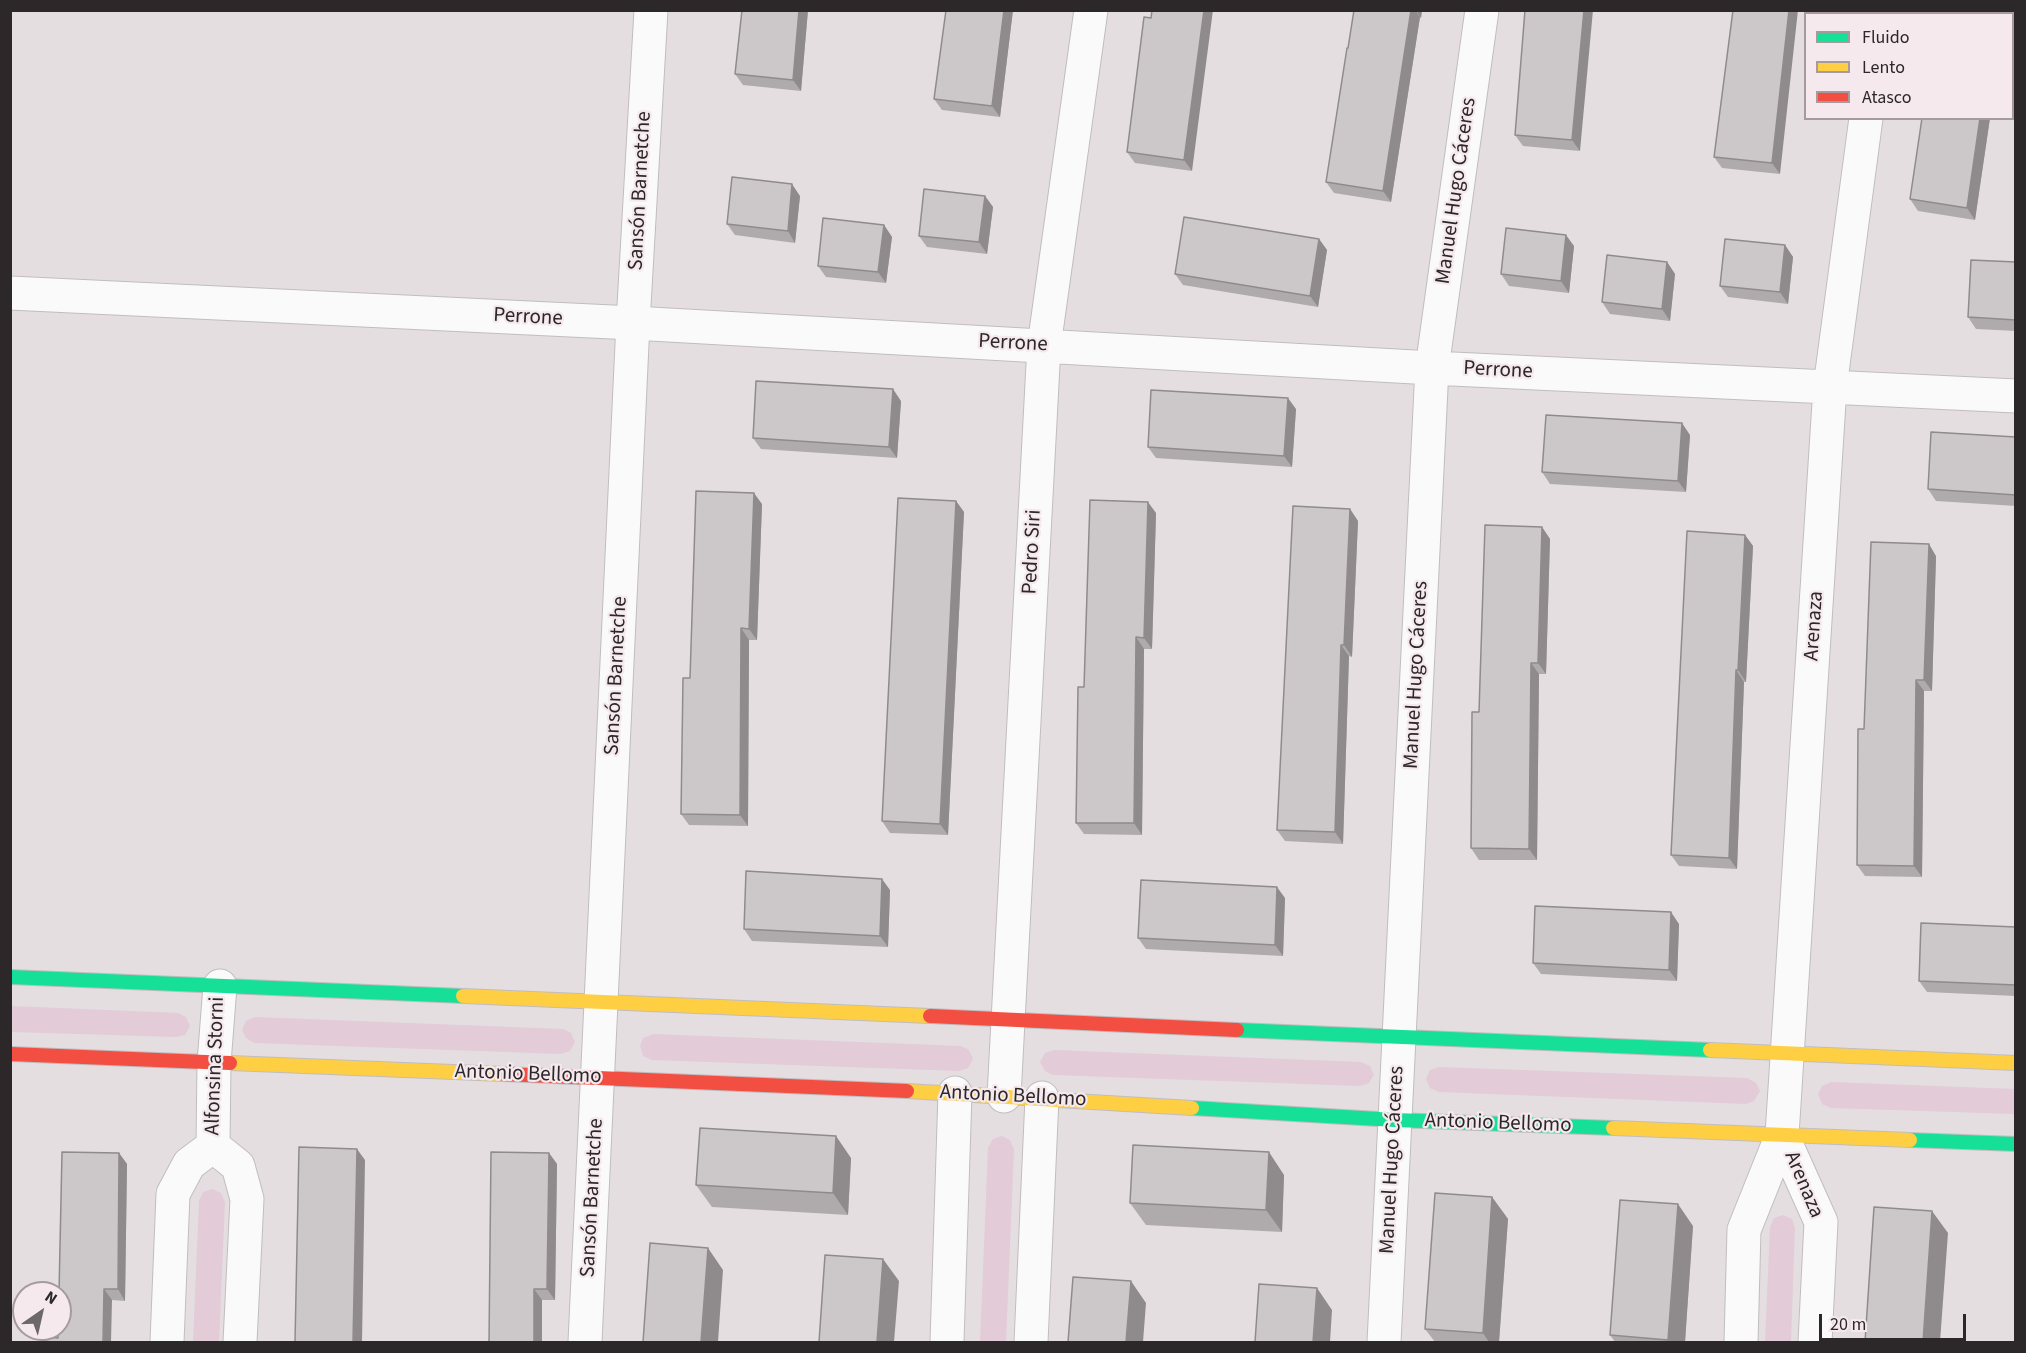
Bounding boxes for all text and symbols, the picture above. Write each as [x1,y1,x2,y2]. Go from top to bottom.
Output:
legend [1804,12,2014,120]
text: Fluido [1862,25,1909,50]
text: Lento [1862,55,1905,80]
text: Atasco [1862,85,1911,110]
street label: Manuel Hugo Cáceres [1431,96,1483,286]
street label: Sansón Barnetche [624,111,658,271]
street label: Perrone [493,304,563,332]
street label: Perrone [978,330,1048,358]
street label: Perrone [1463,357,1533,385]
street label: Pedro Siri [1018,509,1048,595]
street label: Manuel Hugo Cáceres [1399,580,1435,770]
street label: Arenaza [1800,590,1830,662]
street label: Sansón Barnetche [600,596,634,756]
street label: Alfonsina Storni [201,996,231,1136]
street label: Antonio Bellomo [454,1060,602,1090]
street label: Manuel Hugo Cáceres [1375,1065,1411,1255]
street label: Antonio Bellomo [939,1081,1087,1113]
street label: Antonio Bellomo [1424,1109,1572,1139]
street label: Sansón Barnetche [576,1118,610,1278]
street label: Arenaza [1778,1148,1828,1222]
north arrow [12,1281,72,1341]
text: N [40,1286,62,1310]
scale bar [1822,1302,1969,1340]
text: 20 m [1830,1312,1866,1337]

